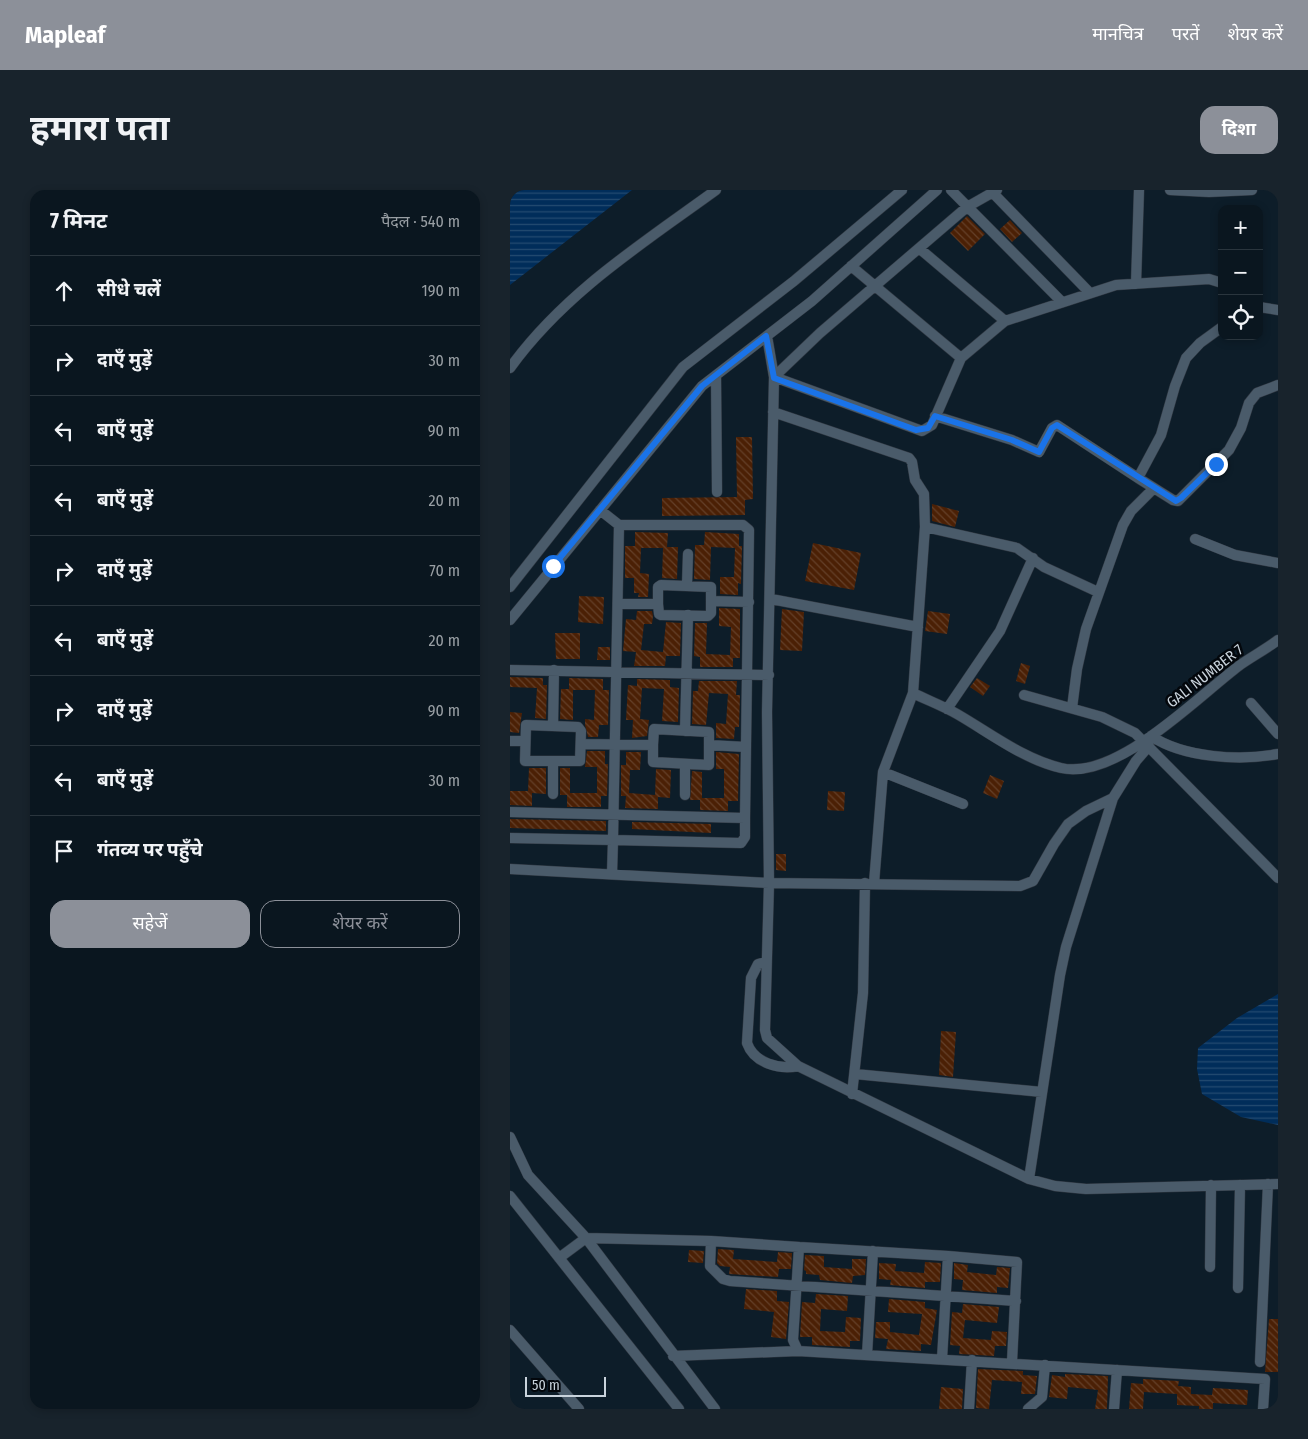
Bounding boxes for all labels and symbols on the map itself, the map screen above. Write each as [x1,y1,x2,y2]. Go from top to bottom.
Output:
route end [1205,453,1228,476]
route start [542,555,565,578]
street label: GALI NUMBER 7 [1163,641,1247,711]
scale bar [525,1374,606,1397]

